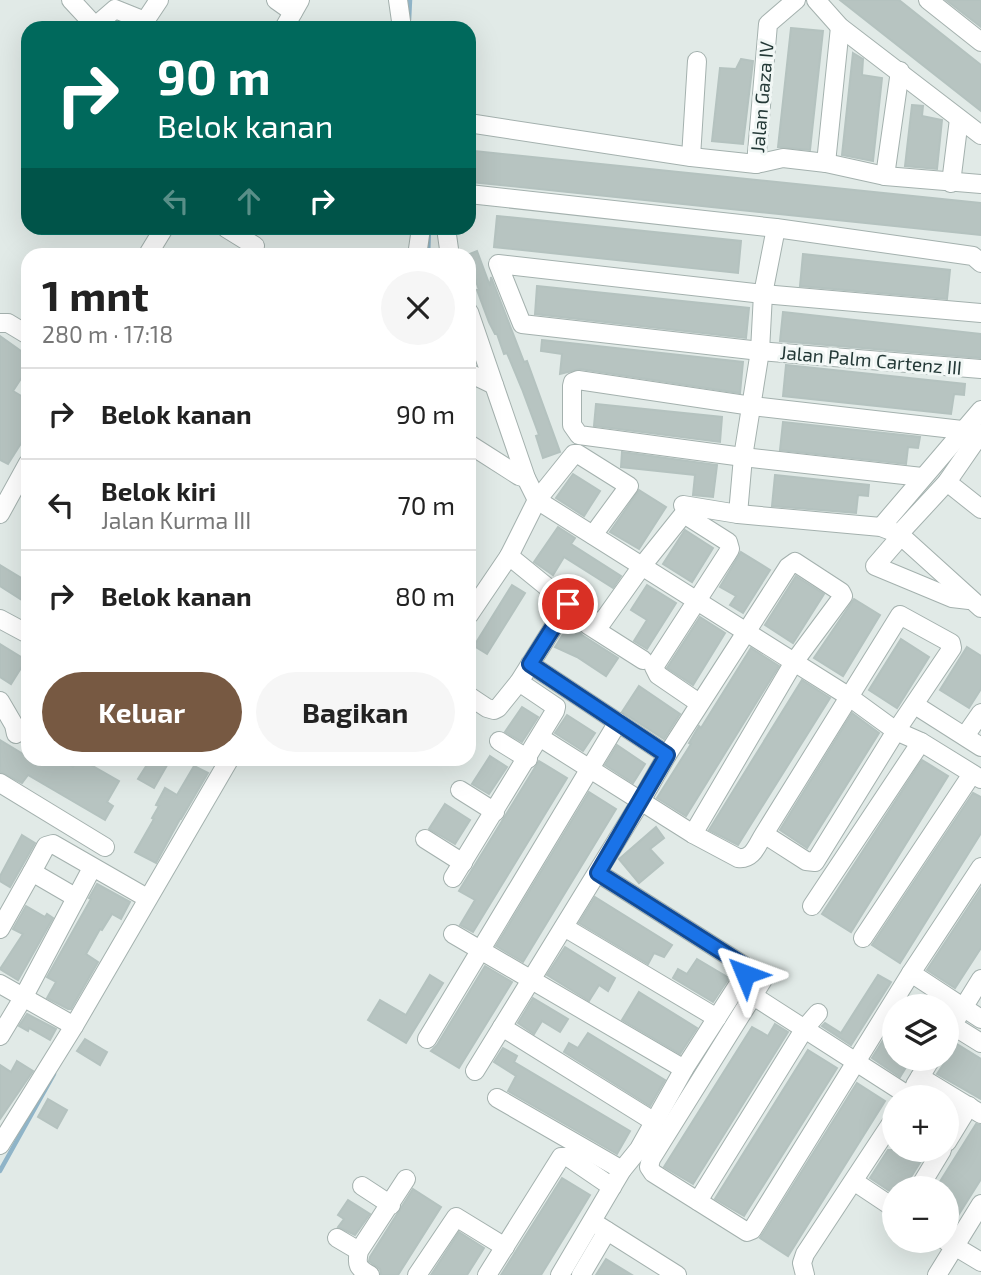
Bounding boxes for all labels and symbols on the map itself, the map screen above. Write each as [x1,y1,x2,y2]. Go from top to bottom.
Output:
street label: Jalan Gaza IV [745,40,778,154]
street label: Jalan Palm Cartenz III [779,340,963,379]
pin [538,574,598,634]
position arrow [708,937,782,1011]

